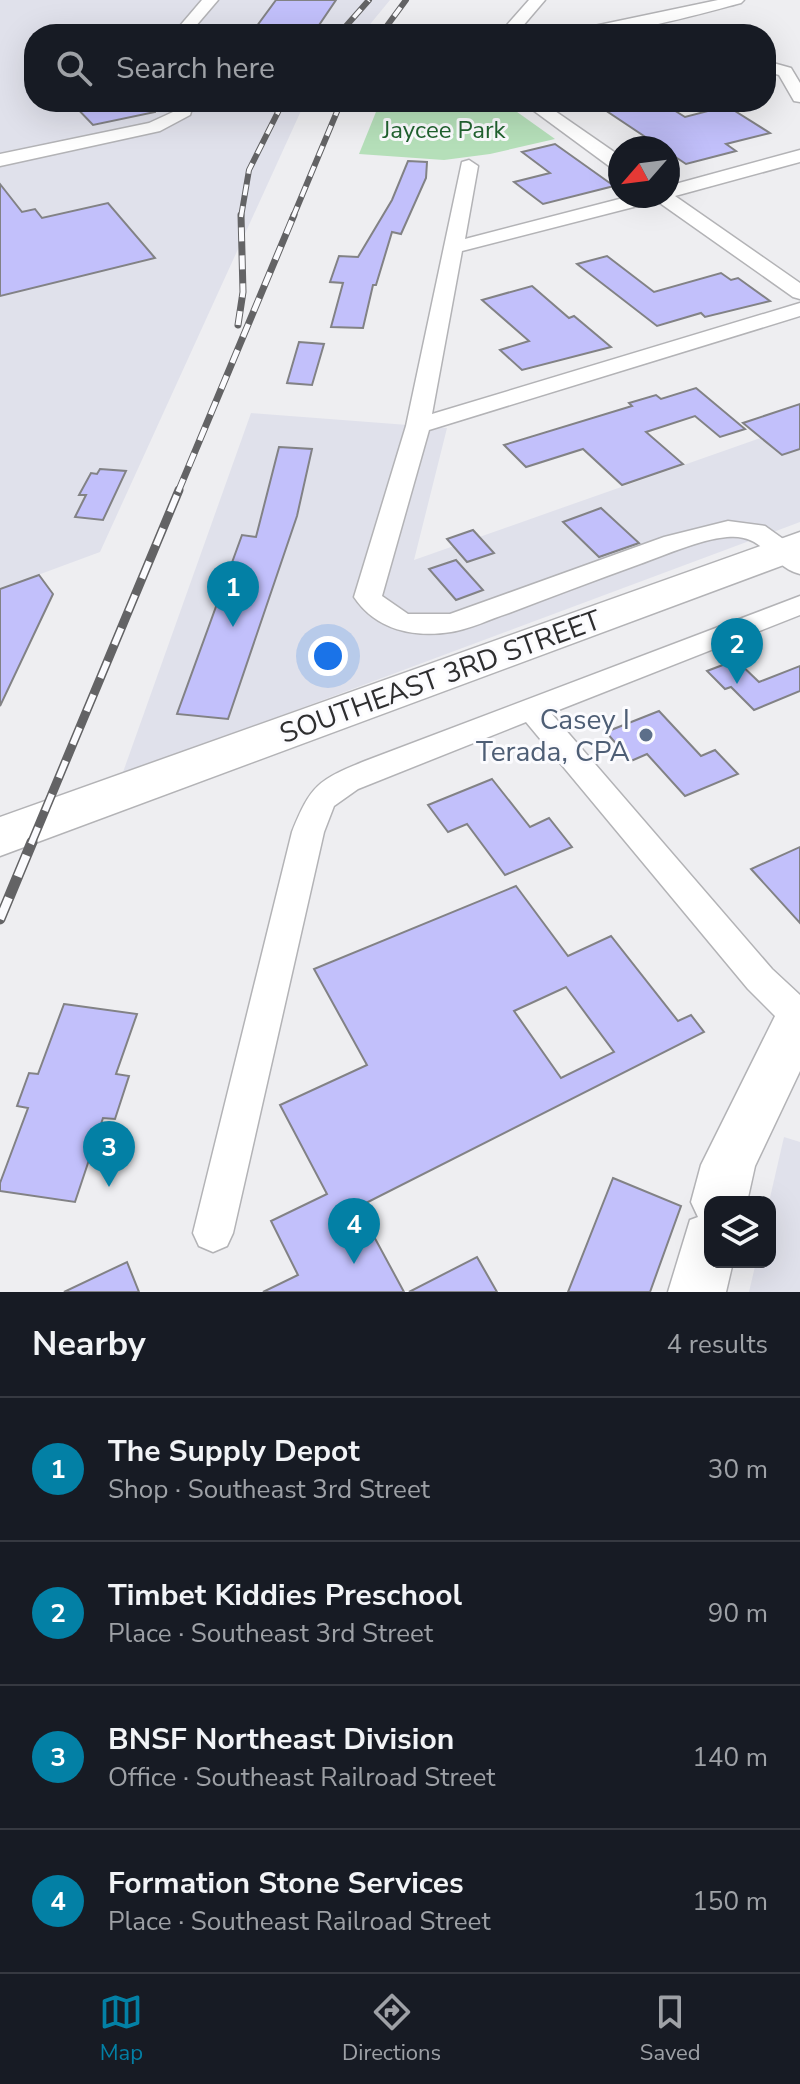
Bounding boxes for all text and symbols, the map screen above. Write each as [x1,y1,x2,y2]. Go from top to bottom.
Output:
search box [24,24,776,112]
icon: search [52,46,96,90]
text: Search here [116,48,275,89]
park label: Jaycee Park [381,114,507,146]
north arrow [608,136,680,208]
pin: 1 [207,561,259,627]
street label: SOUTHEAST 3RD STREET [274,601,606,753]
pin: 2 [711,618,763,684]
your location [308,636,348,676]
place label: Casey I Terada, CPA [476,701,630,771]
marker: Casey I Terada, CPA [637,726,655,744]
pin: 3 [83,1121,135,1187]
map controls [704,1196,776,1268]
button: layers [704,1196,776,1268]
pin: 4 [328,1198,380,1264]
text: Nearby [32,1321,146,1367]
text: 4 results [667,1327,768,1362]
text: The Supply Depot [108,1431,360,1472]
text: 1 [50,1452,66,1487]
text: 30 m [708,1452,768,1487]
text: Shop · Southeast 3rd Street [108,1472,430,1507]
text: Timbet Kiddies Preschool [108,1575,462,1616]
text: 2 [50,1596,66,1631]
text: 90 m [708,1596,768,1631]
text: Place · Southeast 3rd Street [108,1616,433,1651]
text: BNSF Northeast Division [108,1719,454,1760]
text: 3 [50,1740,66,1775]
text: 140 m [692,1740,768,1775]
text: Office · Southeast Railroad Street [108,1760,495,1795]
text: Formation Stone Services [108,1863,464,1904]
text: 4 [50,1884,66,1919]
text: 150 m [692,1884,768,1919]
text: Place · Southeast Railroad Street [108,1904,491,1939]
tab: Map [99,1990,143,2068]
tab: Directions [342,1990,441,2068]
tab: Saved [640,1990,701,2068]

